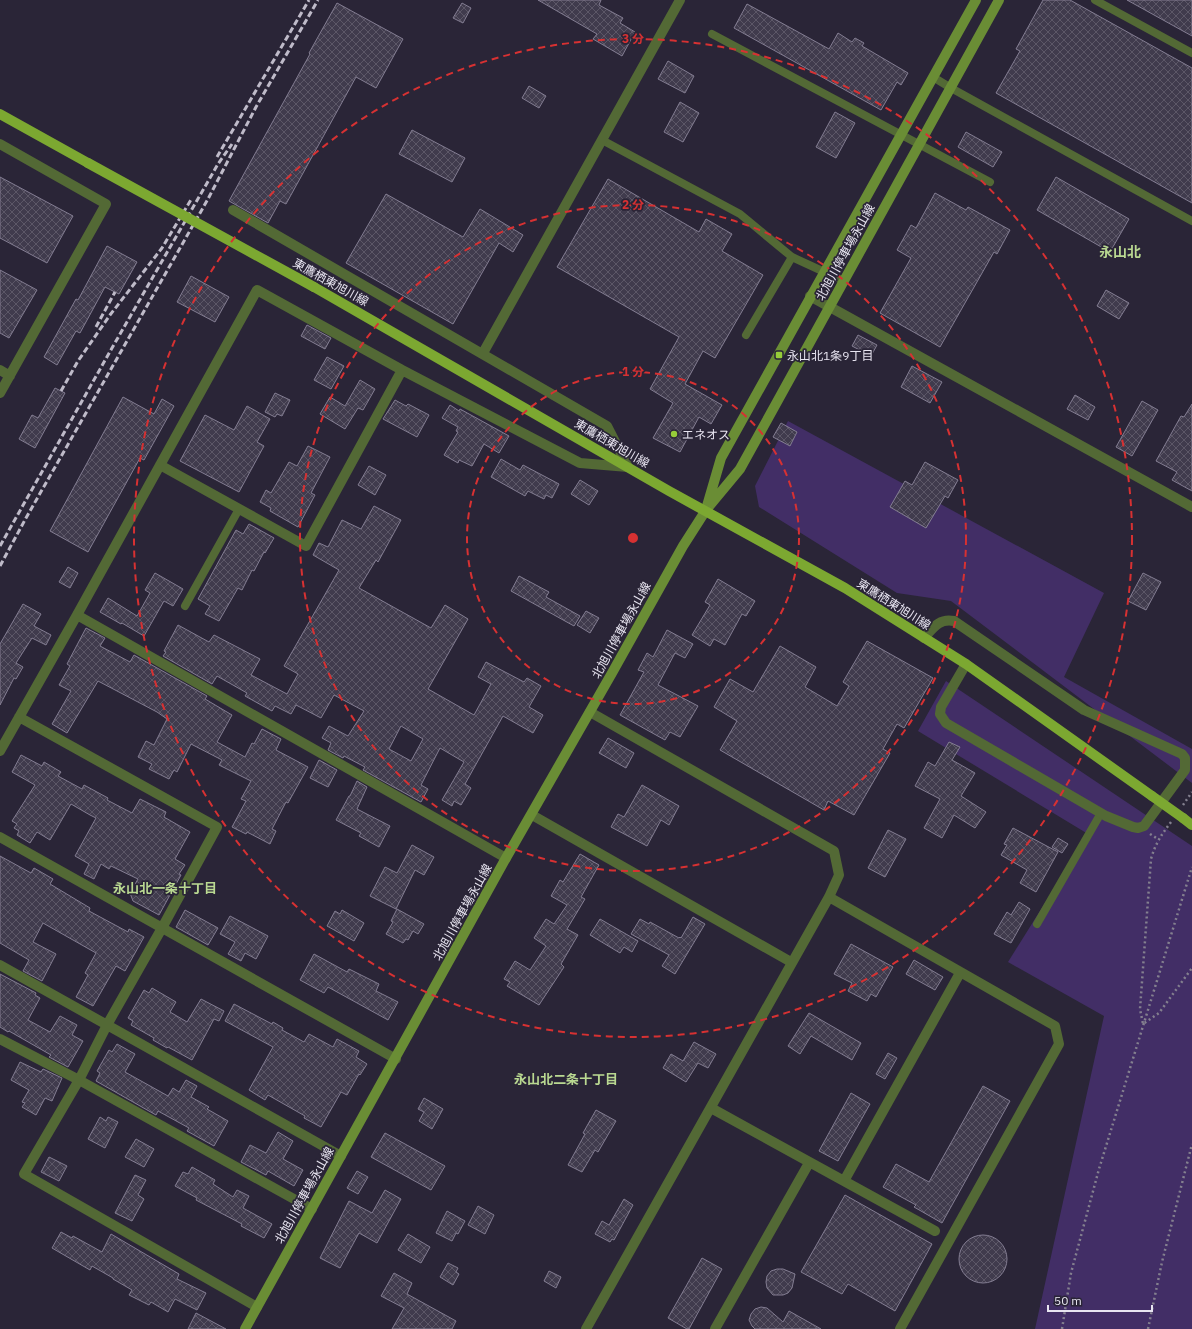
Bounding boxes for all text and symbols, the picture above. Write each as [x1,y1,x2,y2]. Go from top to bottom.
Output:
text: 3 分 [622,31,644,46]
text: 2 分 [622,197,644,212]
street label: 北旭川停車場永山線 [812,201,878,303]
district label: 永山北 [1099,243,1141,261]
street label: 東鷹栖東旭川線 [291,255,371,309]
place label: 永山北1条9丁目 [787,348,873,363]
marker: 永山北1条9丁目 [774,350,784,360]
text: 1 分 [622,364,644,379]
street label: 東鷹栖東旭川線 [572,416,652,470]
place label: エネオス [682,427,730,442]
marker: エネオス [669,429,679,439]
centre of rings [626,531,640,545]
street label: 東鷹栖東旭川線 [854,575,934,633]
street label: 北旭川停車場永山線 [588,579,654,681]
street label: 北旭川停車場永山線 [429,861,495,963]
district label: 永山北一条十丁目 [113,880,217,897]
district label: 永山北二条十丁目 [514,1071,618,1088]
street label: 北旭川停車場永山線 [271,1144,337,1246]
scale bar [1048,1287,1152,1313]
text: 50 m [1054,1293,1082,1308]

